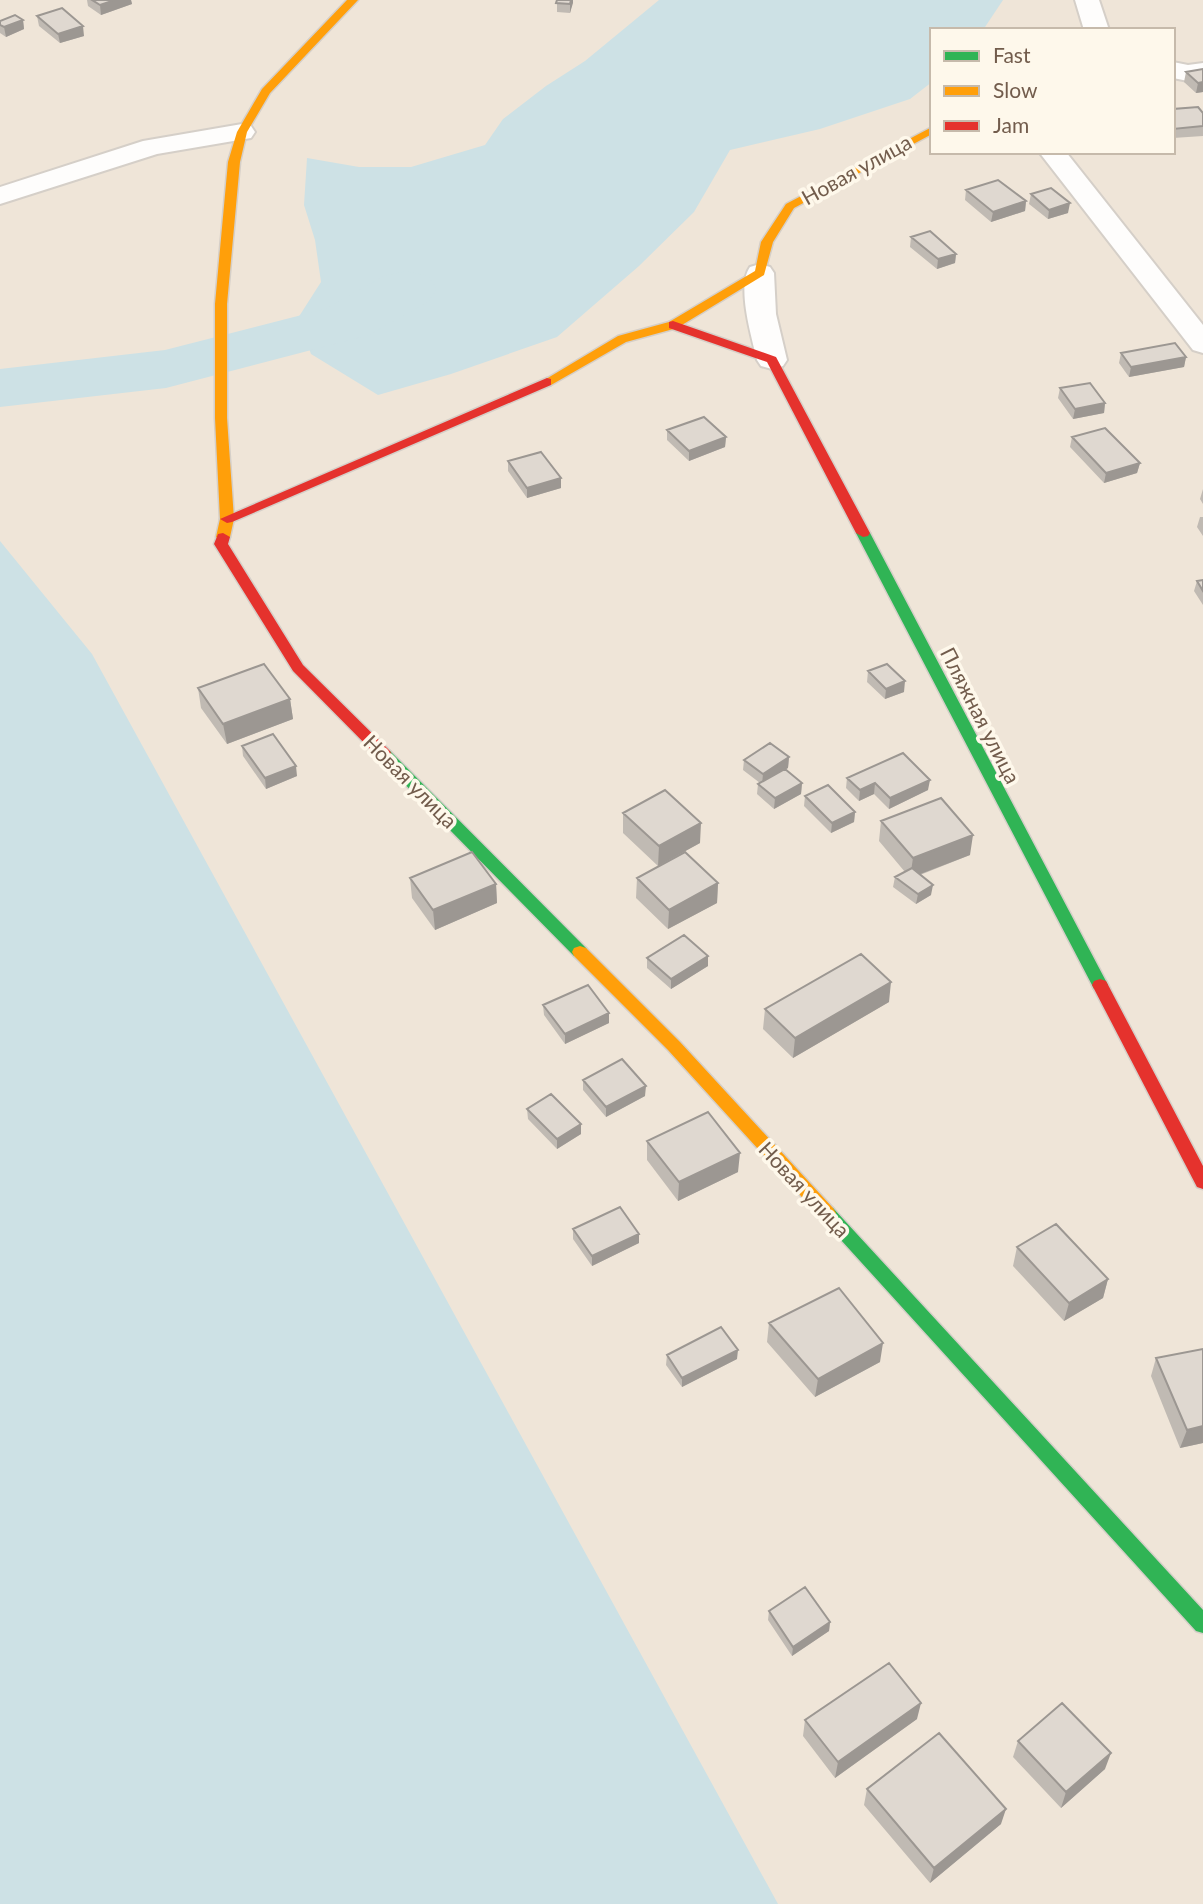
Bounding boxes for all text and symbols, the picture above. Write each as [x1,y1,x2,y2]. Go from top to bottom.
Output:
legend [930,28,1175,154]
text: Fast [993,42,1031,67]
text: Slow [993,77,1038,102]
text: Jam [993,112,1029,137]
street label: Новая улица [797,129,915,209]
street label: Пляжная улица [936,643,1026,787]
street label: Новая улица [359,729,463,833]
street label: Новая улица [754,1136,856,1242]

